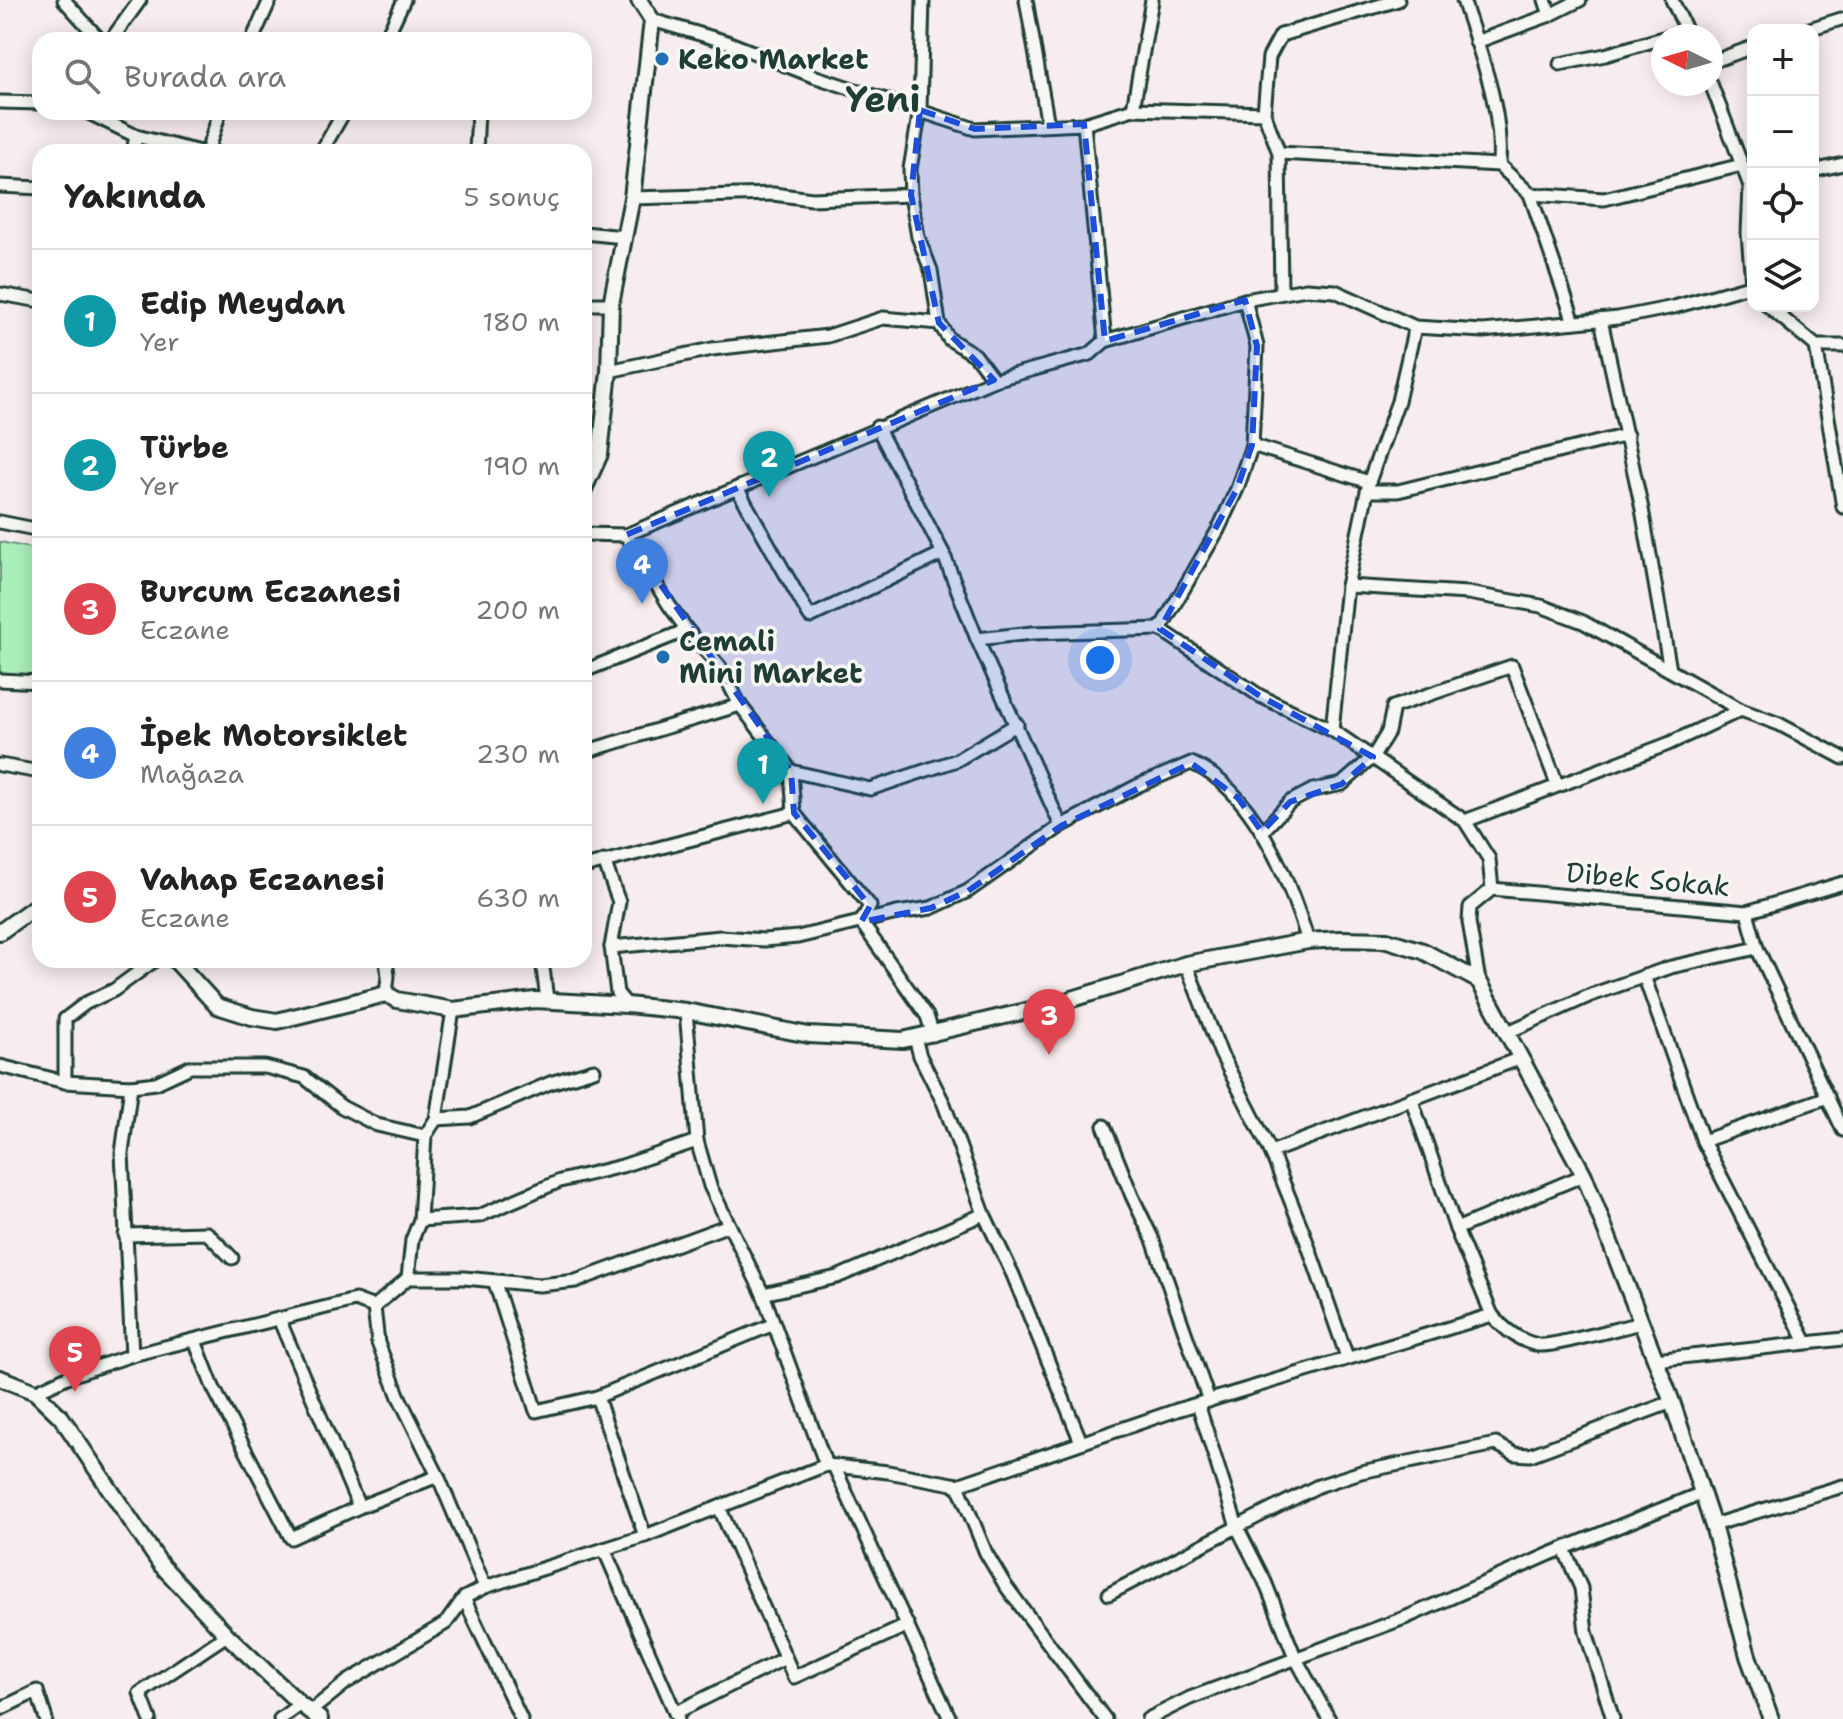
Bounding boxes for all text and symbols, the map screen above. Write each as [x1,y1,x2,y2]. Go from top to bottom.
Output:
north arrow [1651,24,1723,96]
map controls [1747,24,1819,312]
button: + [1747,24,1819,96]
search box [32,32,592,120]
place label: Keko Market [678,40,869,78]
marker: Keko Market [653,50,671,68]
icon: search [60,54,104,98]
text: Burada ara [124,56,286,97]
district label: Yeni [845,75,921,124]
button: − [1747,96,1819,168]
button: locate [1747,168,1819,240]
text: Yakında [64,173,206,219]
text: 5 sonuç [463,179,560,214]
button: layers [1747,240,1819,312]
text: Edip Meydan [140,283,345,324]
text: 1 [84,304,96,339]
text: 180 m [482,304,560,339]
text: Yer [140,324,180,359]
text: Türbe [140,427,229,468]
pin: 2 [743,431,795,497]
text: 2 [81,448,99,483]
text: 190 m [483,448,560,483]
text: Yer [140,468,180,503]
pin: 4 [616,538,668,604]
text: Burcum Eczanesi [140,571,401,612]
text: 3 [81,592,99,627]
text: 200 m [475,592,560,627]
text: Eczane [140,612,230,647]
place label: Cemali Mini Market [679,622,863,692]
your location [1080,640,1120,680]
marker: Cemali Mini Market [654,648,672,666]
text: İpek Motorsiklet [140,715,407,756]
text: 4 [81,736,99,771]
text: 230 m [476,736,560,771]
pin: 1 [737,738,789,804]
text: Mağaza [140,756,244,791]
street label: Dibek Sokak [1564,853,1732,905]
text: Vahap Eczanesi [140,859,385,900]
text: 5 [82,880,98,915]
text: 630 m [476,880,560,915]
text: Eczane [140,900,230,935]
pin: 3 [1023,989,1075,1055]
pin: 5 [49,1326,101,1392]

